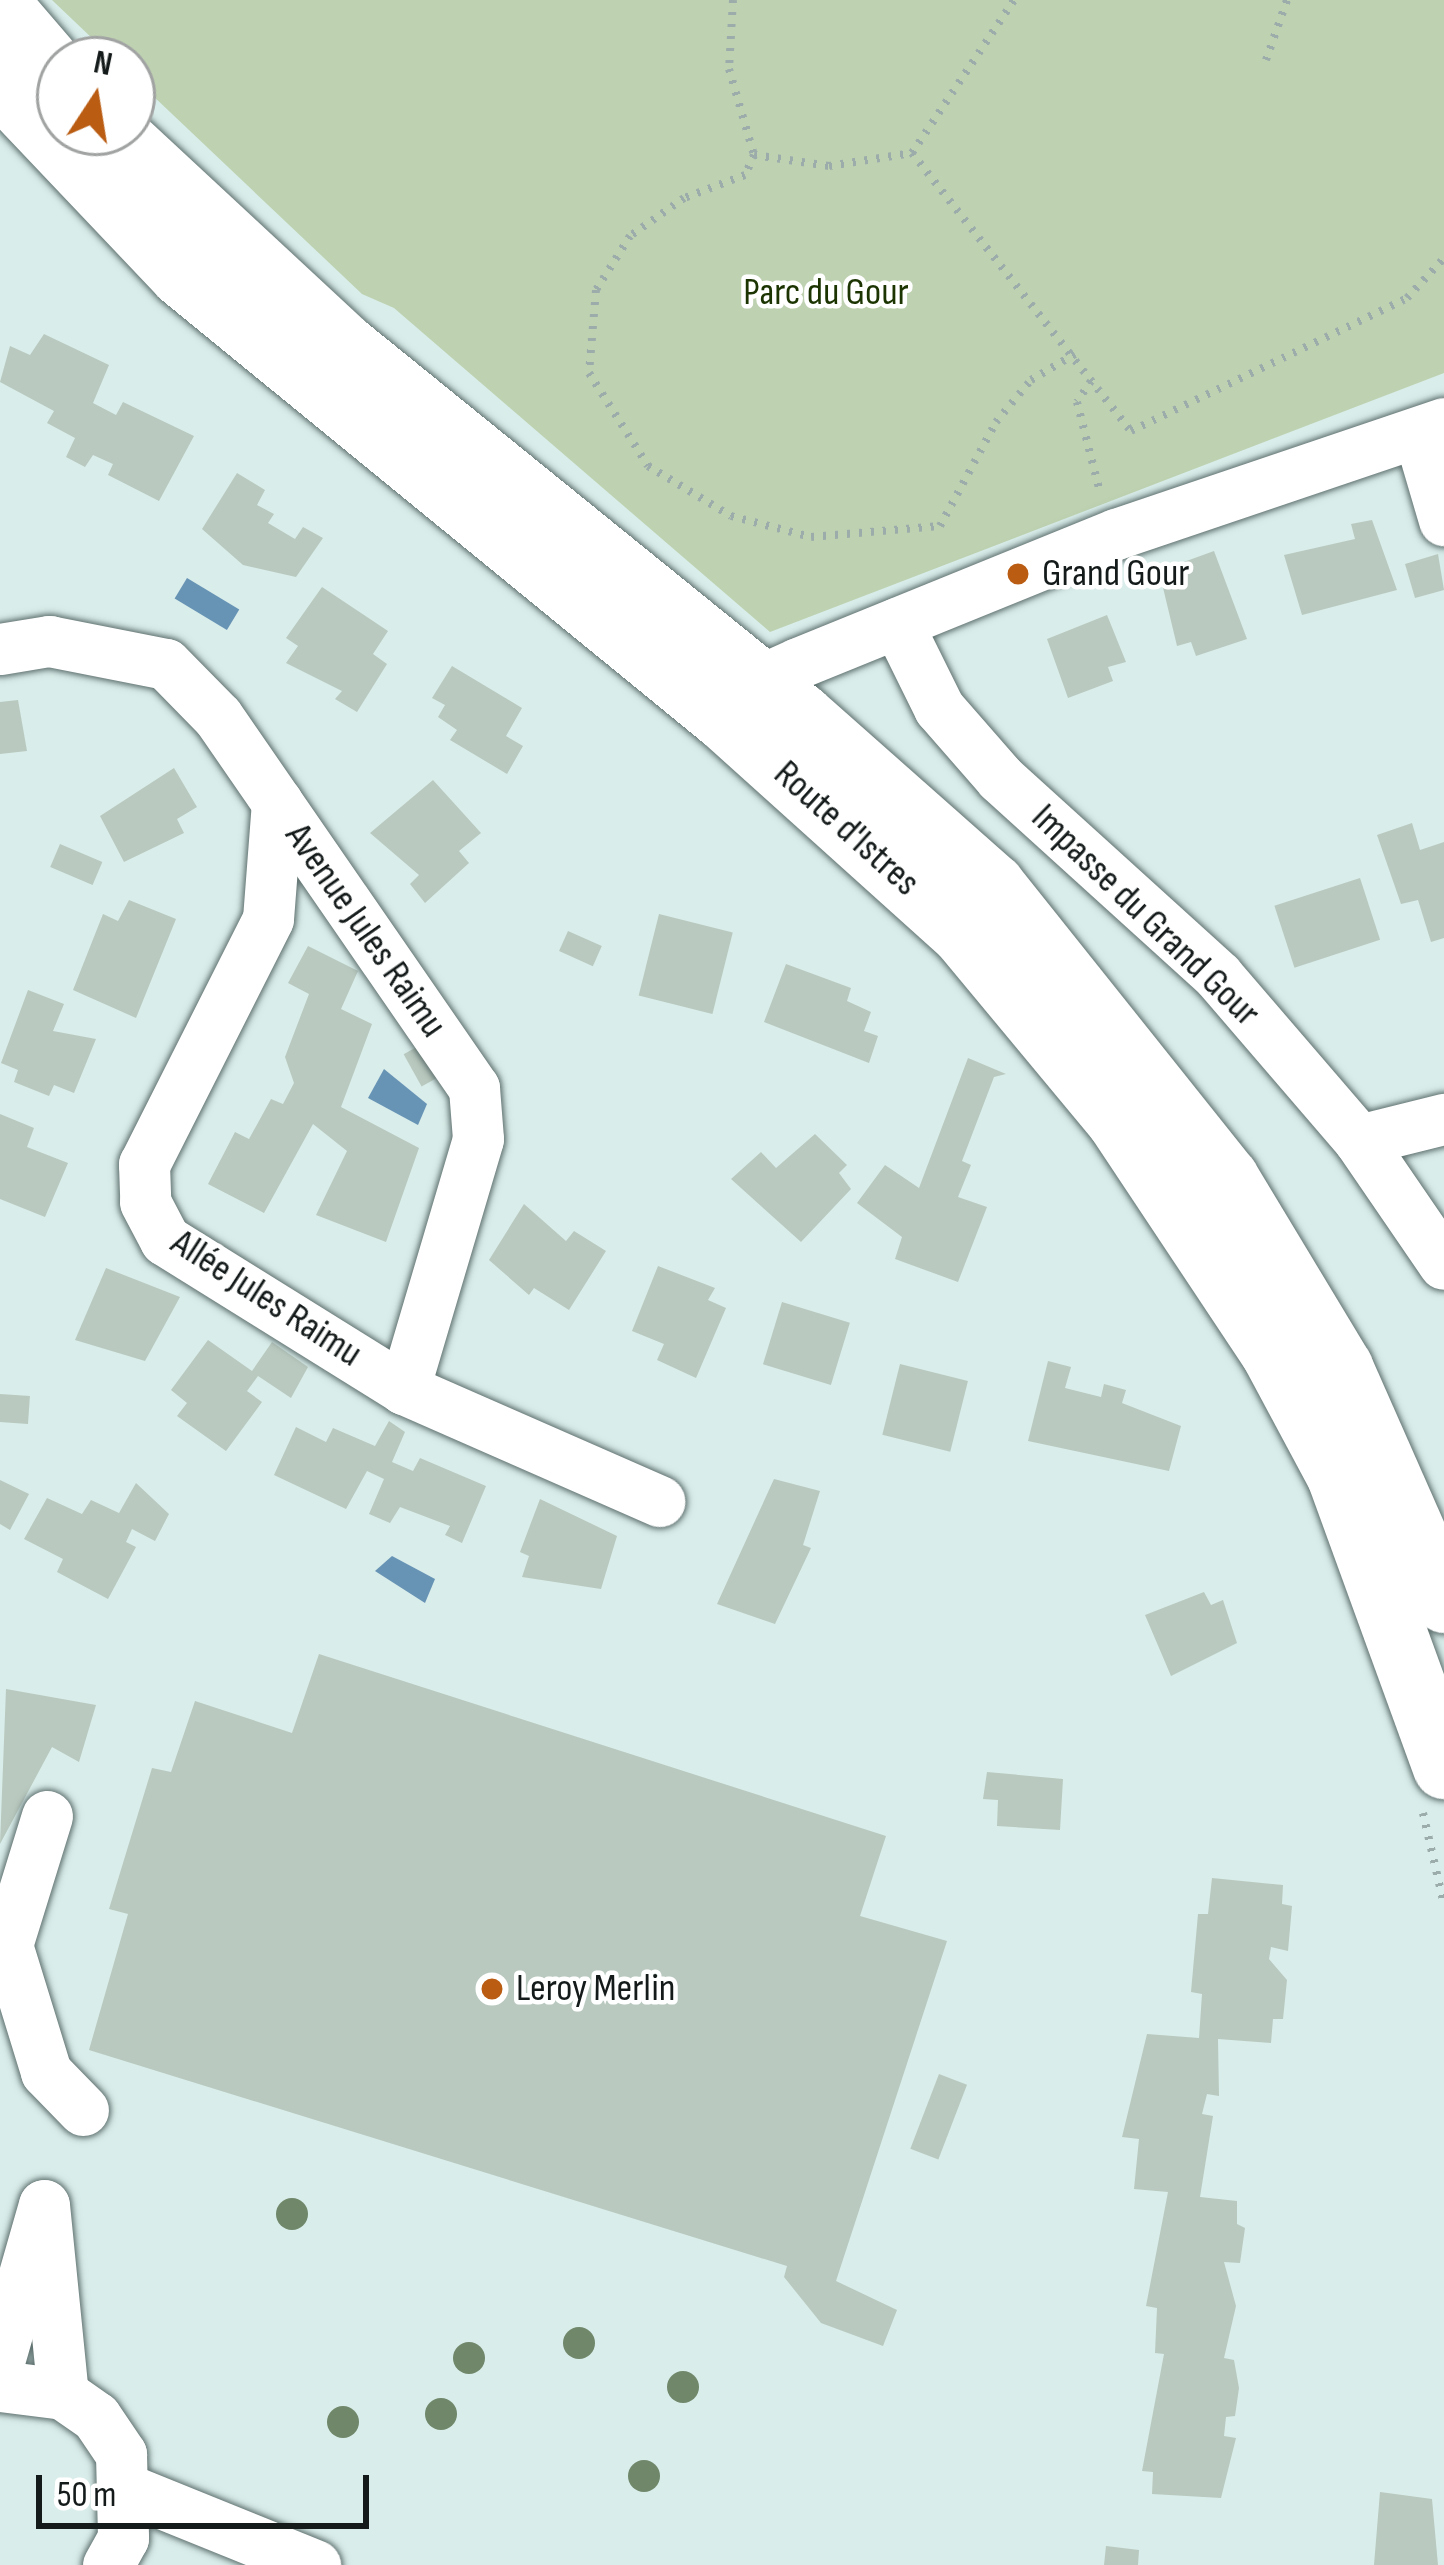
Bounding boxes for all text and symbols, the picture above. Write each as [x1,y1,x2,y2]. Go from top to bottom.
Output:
north arrow [36,36,156,156]
text: N [90,42,116,85]
park label: Parc du Gour [743,270,909,316]
place label: Grand Gour [1042,551,1189,597]
marker: Grand Gour [1005,561,1031,587]
street label: Route d'Istres [763,751,929,907]
street label: Impasse du Grand Gour [1021,795,1269,1037]
street label: Avenue Jules Raimu [274,815,456,1047]
street label: Allée Jules Raimu [162,1220,370,1378]
place label: Leroy Merlin [516,1966,675,2012]
marker: Leroy Merlin [479,1976,505,2002]
scale bar [42,2451,375,2525]
text: 50 m [57,2474,116,2517]

